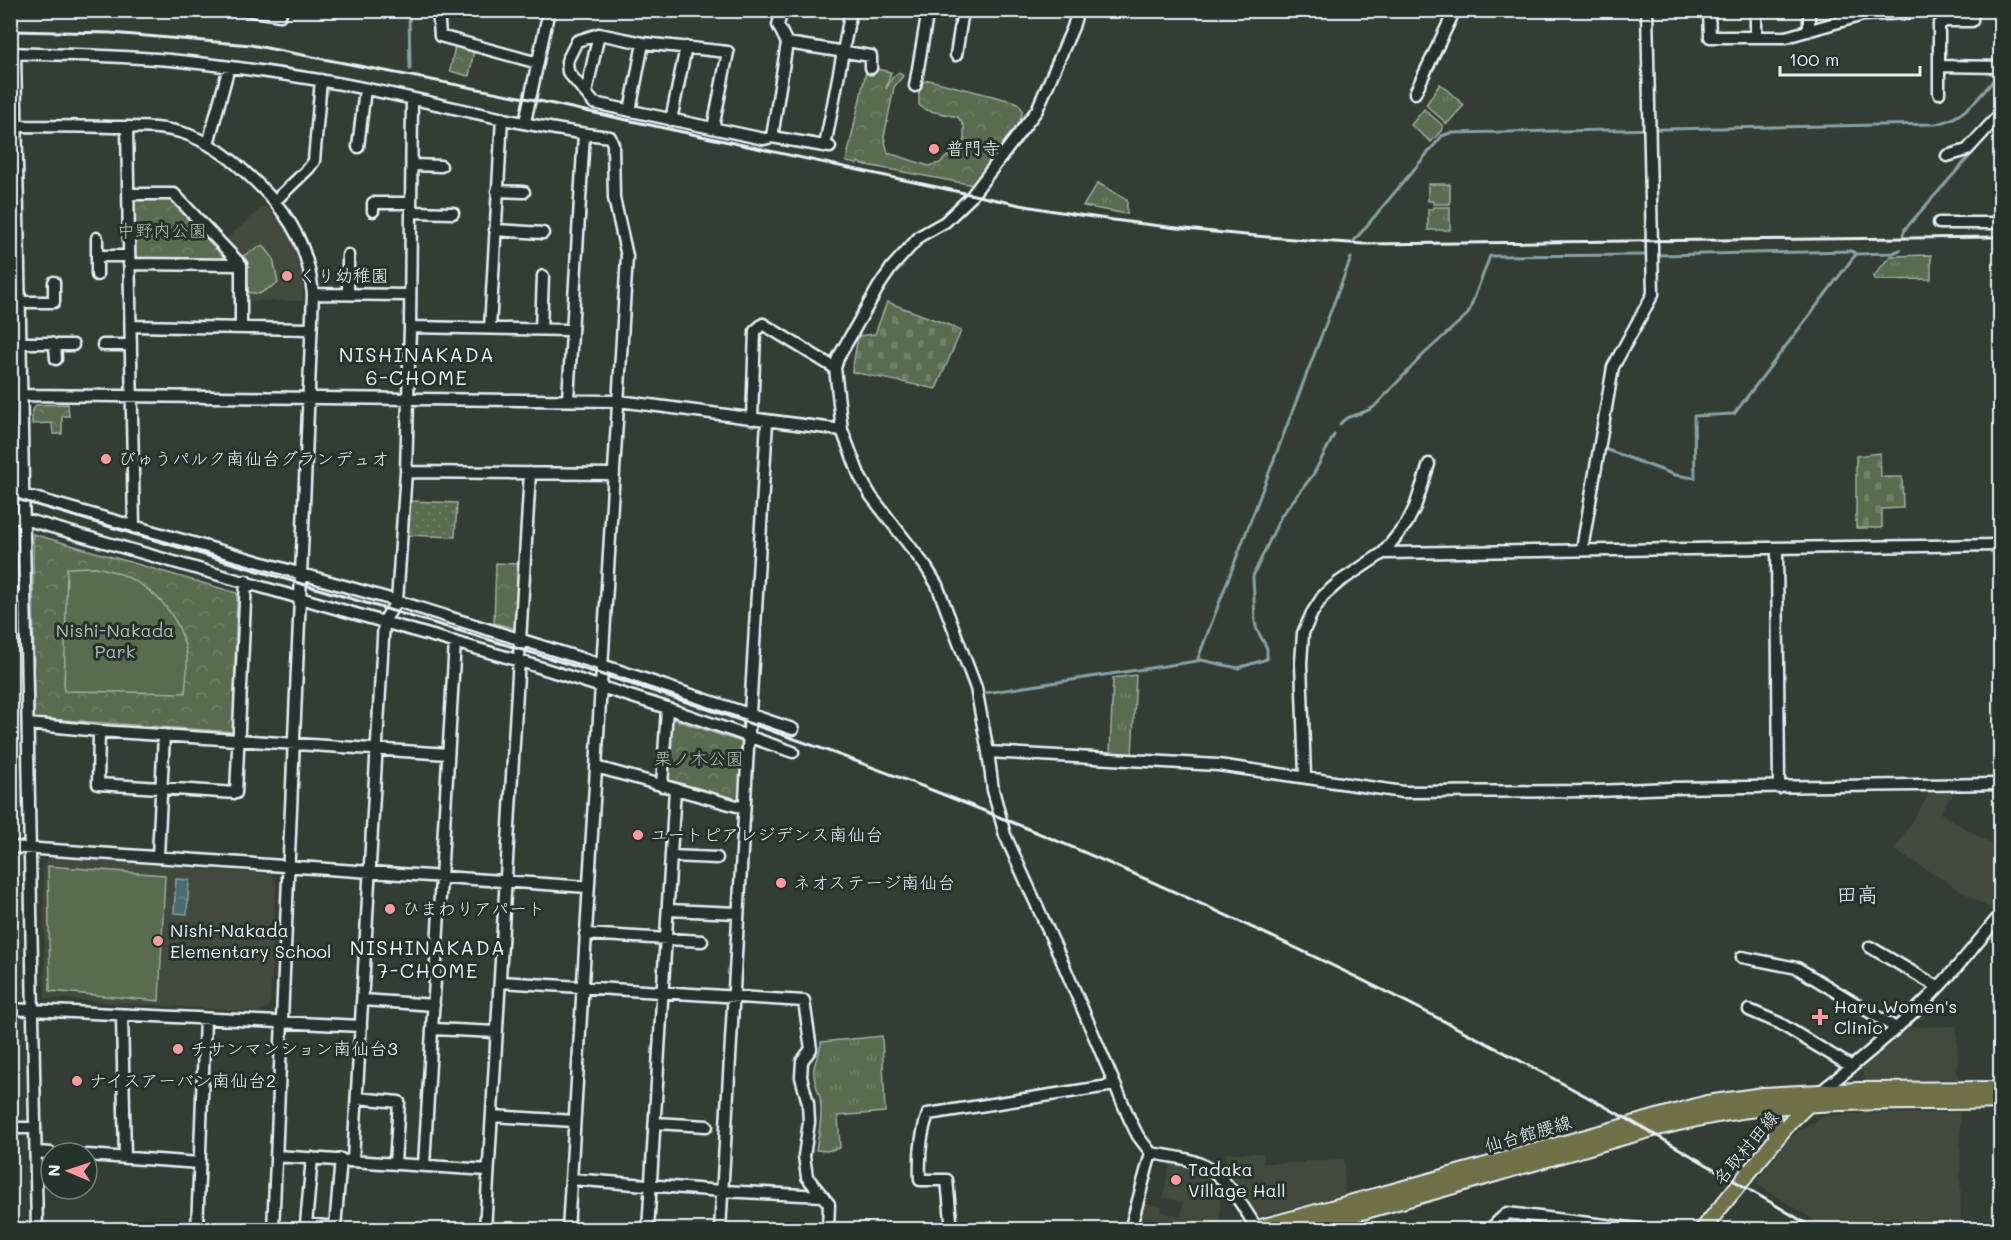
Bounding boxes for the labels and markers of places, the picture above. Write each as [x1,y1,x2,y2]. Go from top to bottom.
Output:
place label: 普門寺 [946,136,1000,160]
marker: 普門寺 [927,142,941,156]
place label: くり幼稚園 [299,263,389,287]
marker: くり幼稚園 [280,269,294,283]
place label: びゅうパルク南仙台グランデュオ [118,446,389,470]
marker: びゅうパルク南仙台グランデュオ [99,452,113,466]
place label: ユートピアレジデンス南仙台 [650,822,883,846]
marker: ユートピアレジデンス南仙台 [631,828,645,842]
place label: ネオステージ南仙台 [793,870,955,894]
marker: ネオステージ南仙台 [774,876,788,890]
place label: ひまわりアパート [402,896,545,920]
marker: ひまわりアパート [383,902,397,916]
place label: Nishi-Nakada Elementary School [170,918,332,963]
marker: Nishi-Nakada Elementary School [151,934,165,948]
place label: Haru Women's Clinic [1834,994,1957,1039]
marker: Haru Women's Clinic [1811,1008,1829,1026]
place label: チサンマンション南仙台3 [190,1036,398,1060]
marker: チサンマンション南仙台3 [171,1042,185,1056]
place label: ナイスアーバン南仙台2 [89,1068,276,1092]
marker: ナイスアーバン南仙台2 [70,1074,84,1088]
place label: Tadaka Village Hall [1188,1157,1286,1202]
marker: Tadaka Village Hall [1169,1173,1183,1187]

